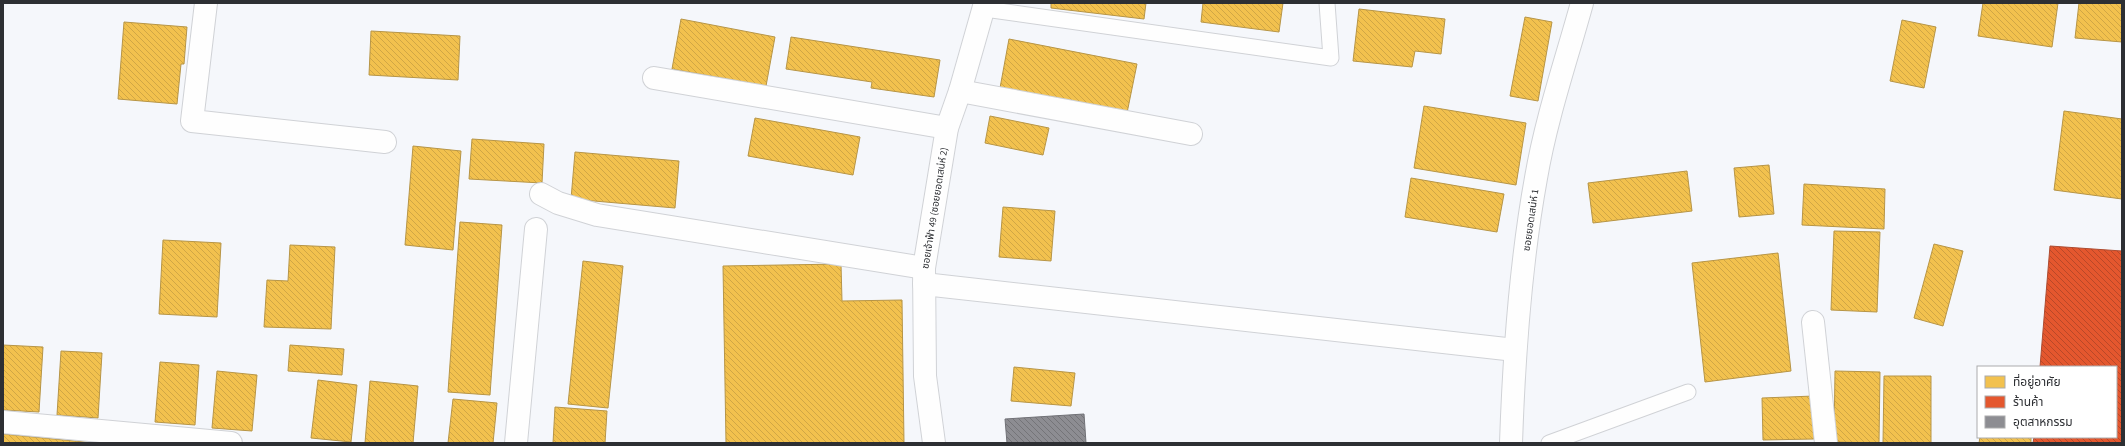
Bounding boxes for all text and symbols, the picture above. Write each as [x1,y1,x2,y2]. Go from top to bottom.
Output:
street label: ซอยเจ้าฟ้า 49 (ซอยยอดเสน่ห์ 2) [918,146,952,270]
street label: ซอยยอดเสน่ห์ 1 [1520,188,1542,252]
legend [1977,366,2117,438]
text: ที่อยู่อาศัย [2013,373,2061,391]
text: ร้านค้า [2013,394,2043,411]
text: อุตสาหกรรม [2013,414,2073,431]

